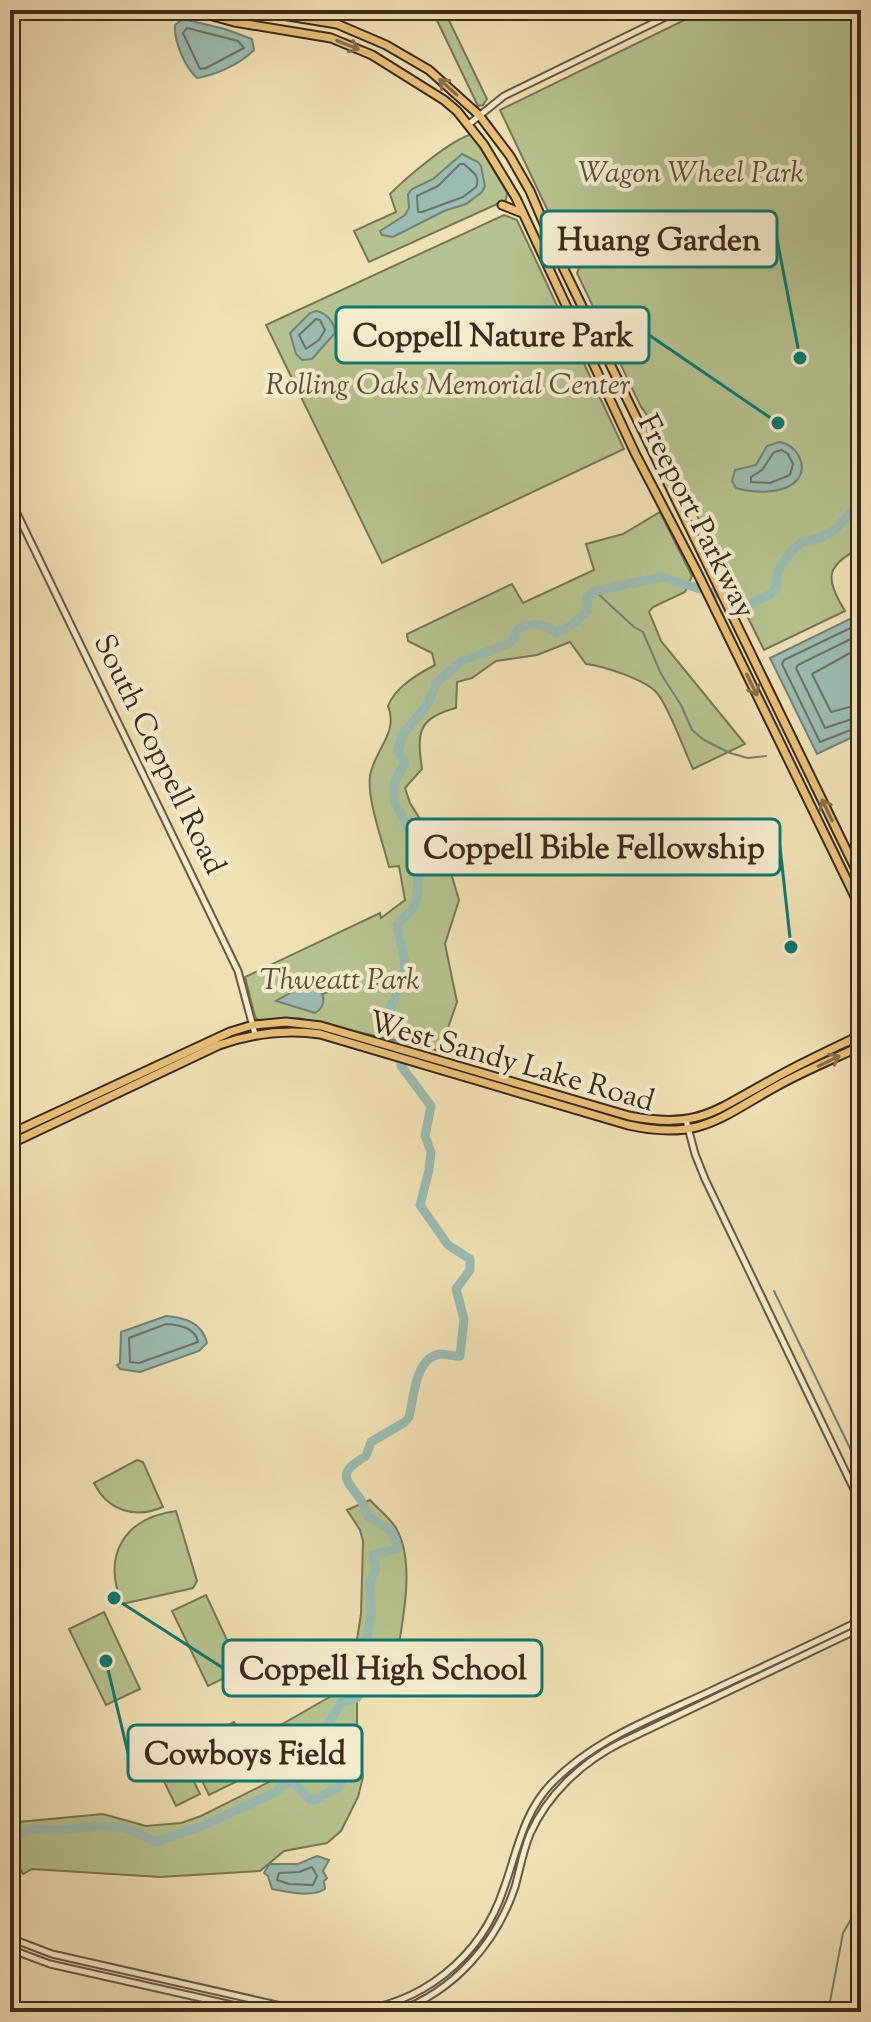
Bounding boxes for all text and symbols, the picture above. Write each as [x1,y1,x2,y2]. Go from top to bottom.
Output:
one-way arrow [335,39,360,53]
one-way arrow [438,78,458,96]
park label: Wagon Wheel Park [578,153,804,196]
callout: Huang Garden [541,211,777,267]
text: Huang Garden [557,219,761,265]
callout: Coppell Nature Park [336,307,649,363]
text: Coppell Nature Park [353,315,634,361]
park label: Rolling Oaks Memorial Center [266,365,631,408]
street label: Freeport Parkway [625,408,765,626]
street label: South Coppell Road [81,628,235,883]
one-way arrow [745,673,760,697]
one-way arrow [819,798,834,822]
callout: Coppell Bible Fellowship [407,819,780,875]
text: Coppell Bible Fellowship [423,827,765,873]
park label: Thweatt Park [260,960,420,1003]
street label: West Sandy Lake Road [363,1002,659,1124]
one-way arrow [816,1053,840,1068]
callout: Coppell High School [223,1640,542,1696]
text: Coppell High School [239,1648,527,1694]
callout: Cowboys Field [128,1725,362,1781]
text: Cowboys Field [144,1733,346,1779]

